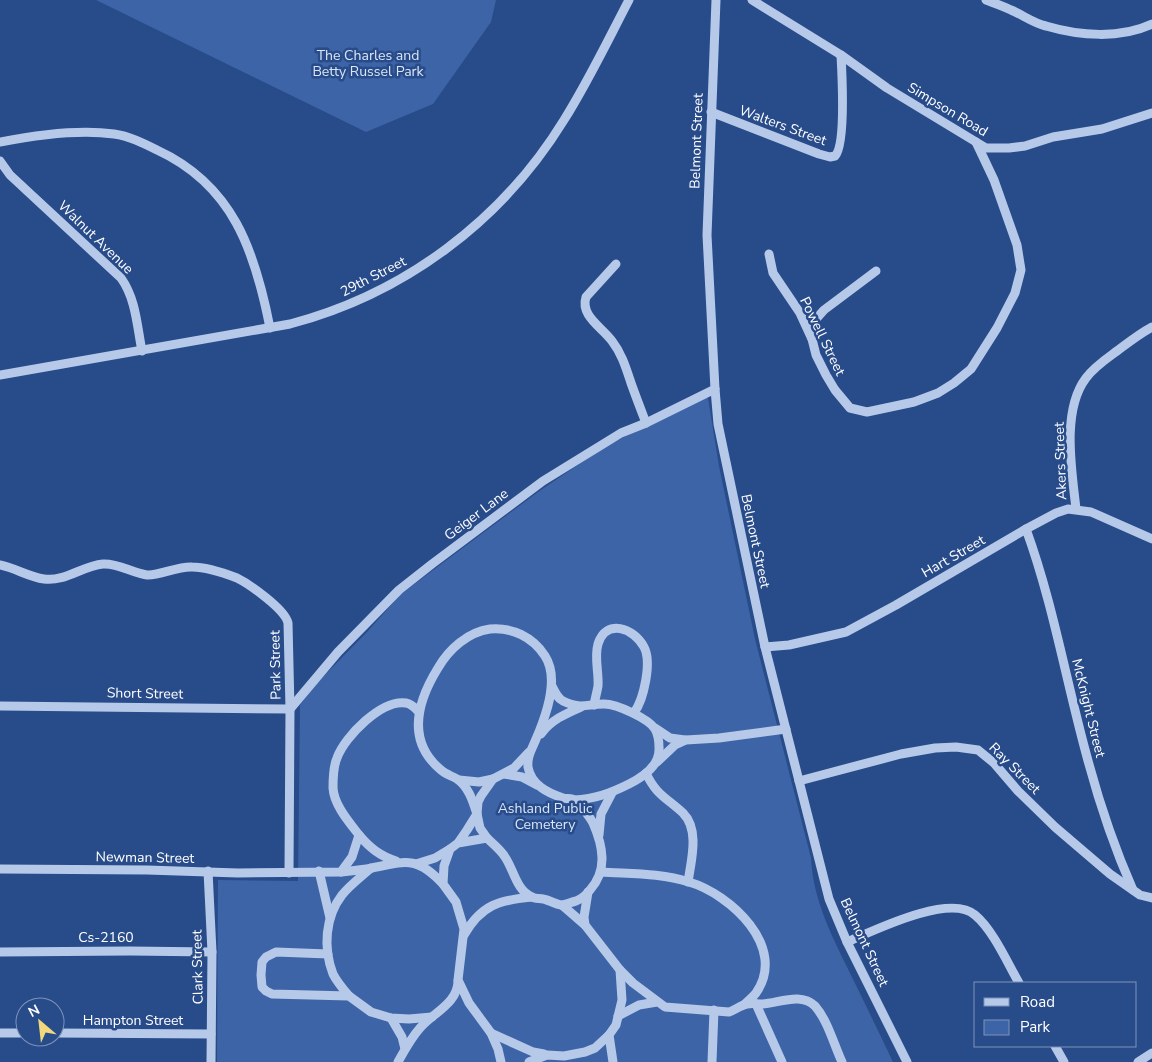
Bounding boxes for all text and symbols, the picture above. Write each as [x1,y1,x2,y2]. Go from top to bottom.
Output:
park label: The Charles and Betty Russel Park [312,46,425,81]
street label: Simpson Road [904,78,991,141]
street label: Belmont Street [685,93,708,189]
street label: Walters Street [736,101,829,150]
street label: Walnut Avenue [54,196,138,278]
street label: 29th Street [337,252,409,301]
street label: Powell Street [795,294,850,379]
street label: Akers Street [1050,422,1071,500]
street label: Geiger Lane [440,484,512,545]
street label: Belmont Street [736,492,775,590]
street label: Hart Street [918,531,988,582]
street label: Park Street [265,630,286,700]
street label: McKnight Street [1067,657,1110,760]
street label: Short Street [107,683,183,704]
street label: Ray Street [985,738,1045,798]
park label: Ashland Public Cemetery [498,799,593,834]
street label: Newman Street [96,847,195,868]
street label: Belmont Street [836,895,893,990]
street label: Cs-2160 [78,928,134,947]
street label: Clark Street [187,929,208,1005]
legend [974,982,1137,1047]
text: Road [1020,992,1055,1012]
north arrow [15,997,65,1047]
text: N [25,1000,43,1022]
street label: Hampton Street [83,1011,183,1030]
text: Park [1020,1017,1050,1037]

